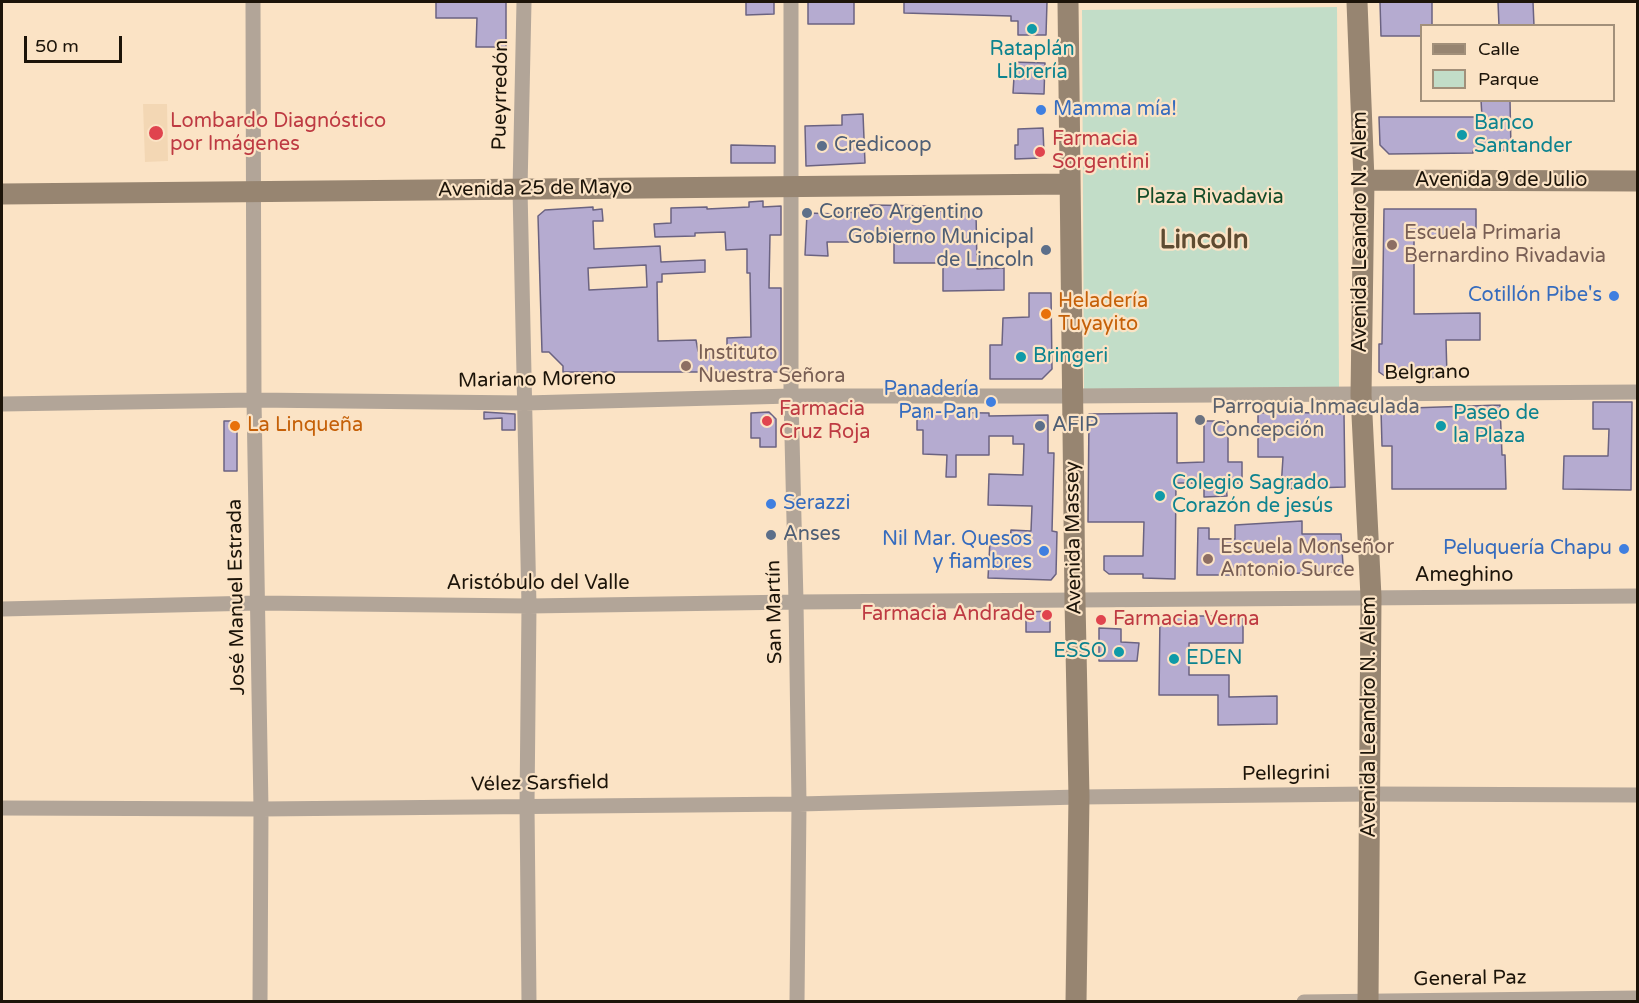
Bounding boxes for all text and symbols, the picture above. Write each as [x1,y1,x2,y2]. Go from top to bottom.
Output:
marker: Rataplán Librería [1025,22,1039,36]
scale bar [27,24,124,62]
legend [1420,24,1615,102]
text: 50 m [35,35,79,57]
place label: Rataplán Librería [989,38,1075,85]
text: Calle [1478,38,1520,60]
street label: Pueyrredón [488,39,514,151]
text: Parque [1478,68,1539,90]
place label: Mamma mía! [1053,98,1177,122]
marker: Mamma mía! [1034,103,1048,117]
place label: Lombardo Diagnóstico por Imágenes [170,110,386,157]
street label: Avenida Leandro N. Alem [1349,111,1373,353]
place label: Banco Santander [1474,112,1572,159]
marker: Lombardo Diagnóstico por Imágenes [147,124,165,142]
place label: Farmacia Sorgentini [1052,128,1149,175]
marker: Banco Santander [1455,128,1469,142]
place label: Credicoop [834,134,932,158]
marker: Credicoop [815,139,829,153]
marker: Farmacia Sorgentini [1033,145,1047,159]
street label: Avenida 9 de Julio [1415,169,1587,193]
street label: Avenida 25 de Mayo [437,175,633,203]
park label: Plaza Rivadavia [1136,186,1284,210]
place label: Correo Argentino [819,201,983,225]
marker: Correo Argentino [800,206,814,220]
place label: Escuela Primaria Bernardino Rivadavia [1404,222,1606,269]
district label: Lincoln [1159,225,1249,257]
place label: Gobierno Municipal de Lincoln [848,226,1034,273]
marker: Escuela Primaria Bernardino Rivadavia [1385,238,1399,252]
marker: Gobierno Municipal de Lincoln [1039,243,1053,257]
place label: Cotillón Pibe's [1468,284,1602,308]
marker: Cotillón Pibe's [1607,289,1621,303]
place label: Heladería Tuyayito [1058,290,1148,337]
marker: Heladería Tuyayito [1039,307,1053,321]
place label: Instituto Nuestra Señora [698,342,845,389]
place label: Bringeri [1033,345,1108,369]
marker: Bringeri [1014,350,1028,364]
marker: Instituto Nuestra Señora [679,359,693,373]
street label: Belgrano [1384,360,1470,386]
street label: Mariano Moreno [458,367,616,393]
place label: Panadería Pan-Pan [884,378,979,425]
marker: Panadería Pan-Pan [984,395,998,409]
place label: Parroquia Inmaculada Concepción [1212,396,1420,443]
place label: Farmacia Cruz Roja [779,398,870,445]
place label: Paseo de la Plaza [1453,402,1539,449]
marker: Parroquia Inmaculada Concepción [1193,413,1207,427]
place label: La Linqueña [247,414,363,438]
marker: Farmacia Cruz Roja [760,414,774,428]
place label: AFIP [1052,414,1098,438]
marker: La Linqueña [228,419,242,433]
marker: AFIP [1033,419,1047,433]
marker: Paseo de la Plaza [1434,419,1448,433]
street label: Avenida Massey [1061,461,1087,615]
place label: Colegio Sagrado Corazón de jesús [1172,472,1333,519]
marker: Colegio Sagrado Corazón de jesús [1153,489,1167,503]
place label: Serazzi [783,492,850,516]
marker: Serazzi [764,497,778,511]
street label: José Manuel Estrada [223,499,251,695]
place label: Anses [783,523,840,547]
marker: Anses [764,528,778,542]
place label: Nil Mar. Quesos y fiambres [882,528,1032,575]
place label: Escuela Monseñor Antonio Surce [1220,536,1394,583]
place label: Peluquería Chapu [1443,537,1612,561]
marker: Peluquería Chapu [1617,542,1631,556]
marker: Nil Mar. Quesos y fiambres [1037,544,1051,558]
marker: Escuela Monseñor Antonio Surce [1201,552,1215,566]
street label: San Martín [762,560,788,664]
street label: Ameghino [1415,564,1513,588]
street label: Aristóbulo del Valle [446,572,630,596]
street label: Avenida Leandro N. Alem [1358,596,1382,838]
place label: Farmacia Andrade [861,603,1035,627]
marker: Farmacia Andrade [1040,608,1054,622]
place label: Farmacia Verna [1113,608,1259,632]
marker: Farmacia Verna [1094,613,1108,627]
place label: ESSO [1053,640,1107,664]
marker: ESSO [1112,645,1126,659]
place label: EDEN [1186,647,1243,671]
marker: EDEN [1167,652,1181,666]
street label: Pellegrini [1242,761,1330,787]
street label: Vélez Sarsfield [471,771,609,797]
street label: General Paz [1413,966,1527,992]

